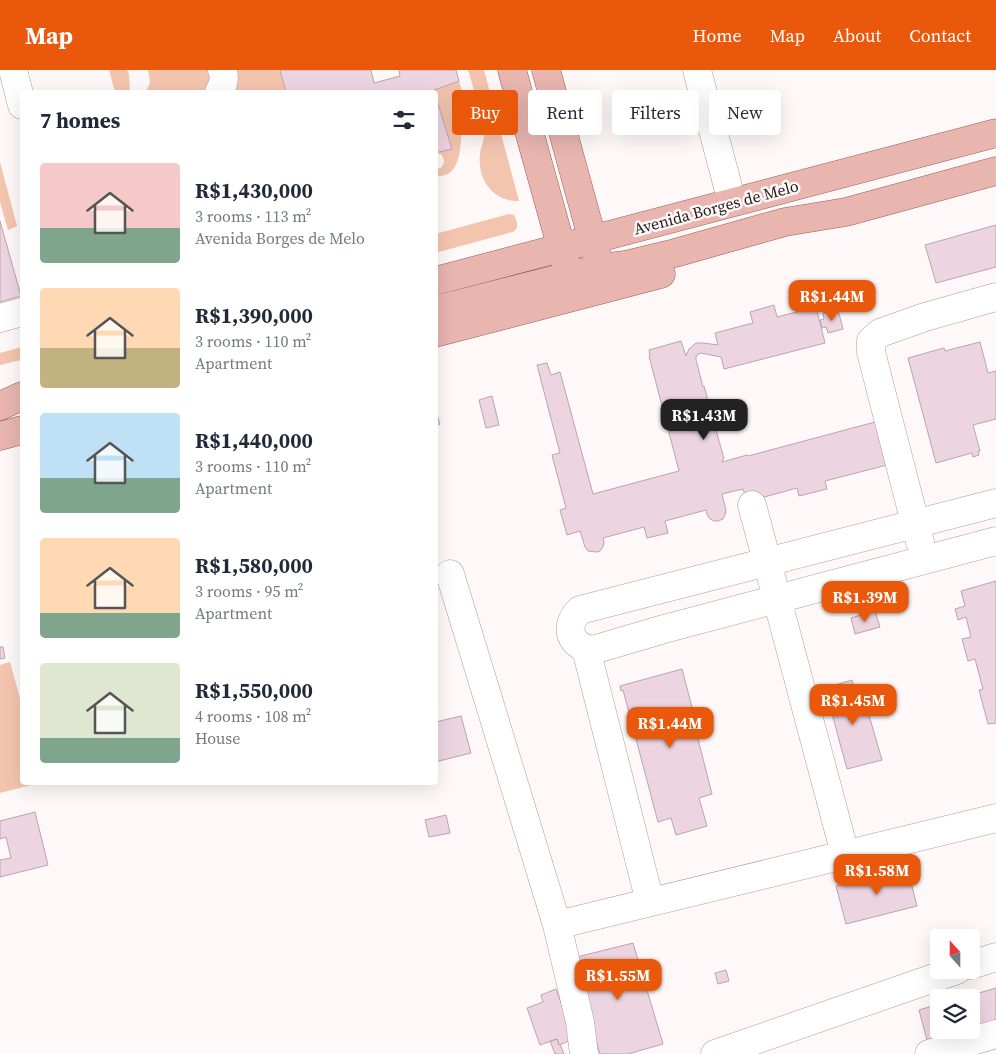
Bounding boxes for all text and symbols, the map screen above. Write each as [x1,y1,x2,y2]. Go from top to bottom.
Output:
text: Map [25,19,73,52]
text: Home [693,23,742,48]
text: Map [770,23,805,48]
text: About [833,23,881,48]
text: Contact [909,23,971,48]
chip: Buy [452,90,518,135]
chip: Rent [528,90,602,135]
chip: Filters [612,90,699,135]
chip: New [709,90,781,135]
text: 7 homes [40,106,120,135]
icon: filters [390,106,418,134]
street label: Avenida Borges de Melo [631,174,801,240]
text: R$1,430,000 [195,176,313,205]
icon: home [80,183,140,243]
text: 3 rooms · 113 m² [195,205,311,227]
text: Avenida Borges de Melo [195,227,365,249]
pin: R$1.44M [786,280,878,322]
text: R$1.44M [800,285,864,307]
text: R$1,390,000 [195,301,313,330]
icon: home [80,308,140,368]
text: 3 rooms · 110 m² [195,330,311,352]
text: Apartment [195,352,272,374]
pin: R$1.43M [658,398,750,441]
text: R$1.43M [672,404,736,426]
text: R$1,440,000 [195,426,313,455]
icon: home [80,433,140,493]
text: 3 rooms · 110 m² [195,455,311,477]
text: Apartment [195,477,272,499]
text: R$1,580,000 [195,551,313,580]
icon: home [80,558,140,618]
text: 3 rooms · 95 m² [195,580,303,602]
pin: R$1.39M [819,580,911,623]
text: R$1.39M [833,586,897,608]
text: Apartment [195,602,272,624]
text: R$1,550,000 [195,676,313,705]
icon: home [80,683,140,743]
pin: R$1.45M [807,684,899,726]
text: R$1.45M [821,689,885,711]
text: 4 rooms · 108 m² [195,705,311,727]
pin: R$1.44M [624,706,716,749]
text: R$1.44M [638,712,702,734]
text: House [195,727,240,749]
pin: R$1.58M [831,854,923,896]
text: R$1.58M [845,859,909,881]
north arrow [930,929,980,979]
map controls [930,929,980,1039]
pin: R$1.55M [572,958,664,1001]
text: R$1.55M [586,964,650,986]
button: layers [930,989,980,1039]

